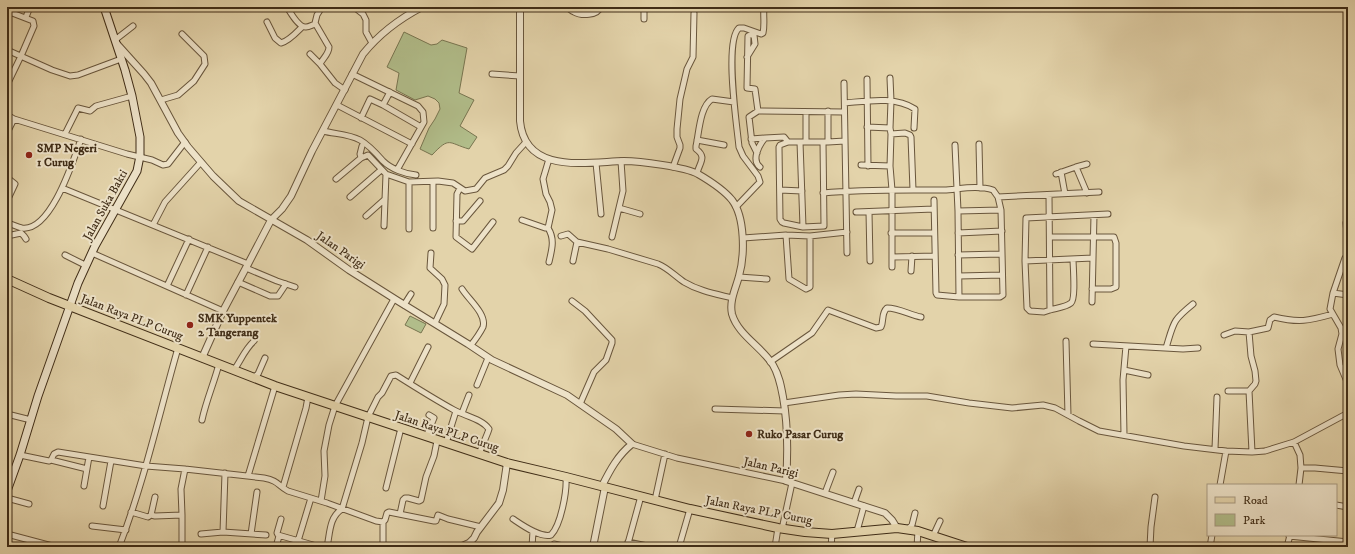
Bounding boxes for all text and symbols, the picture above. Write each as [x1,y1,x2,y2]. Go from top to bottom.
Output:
place label: SMP Negeri 1 Curug [37,141,97,170]
marker: SMP Negeri 1 Curug [24,150,34,160]
street label: Jalan Suka Bakti [79,167,131,244]
street label: Jalan Parigi [313,228,368,273]
street label: Jalan Raya PLP Curug [78,291,185,344]
place label: SMK Yuppentek 2 Tangerang [198,311,278,340]
marker: SMK Yuppentek 2 Tangerang [185,320,195,330]
street label: Jalan Raya PLP Curug [392,407,501,455]
place label: Ruko Pasar Curug [757,427,844,442]
marker: Ruko Pasar Curug [744,429,754,439]
street label: Jalan Parigi [741,454,800,481]
legend [1207,484,1337,536]
street label: Jalan Raya PLP Curug [703,493,814,528]
text: Road [1243,493,1268,508]
text: Park [1243,513,1265,528]

